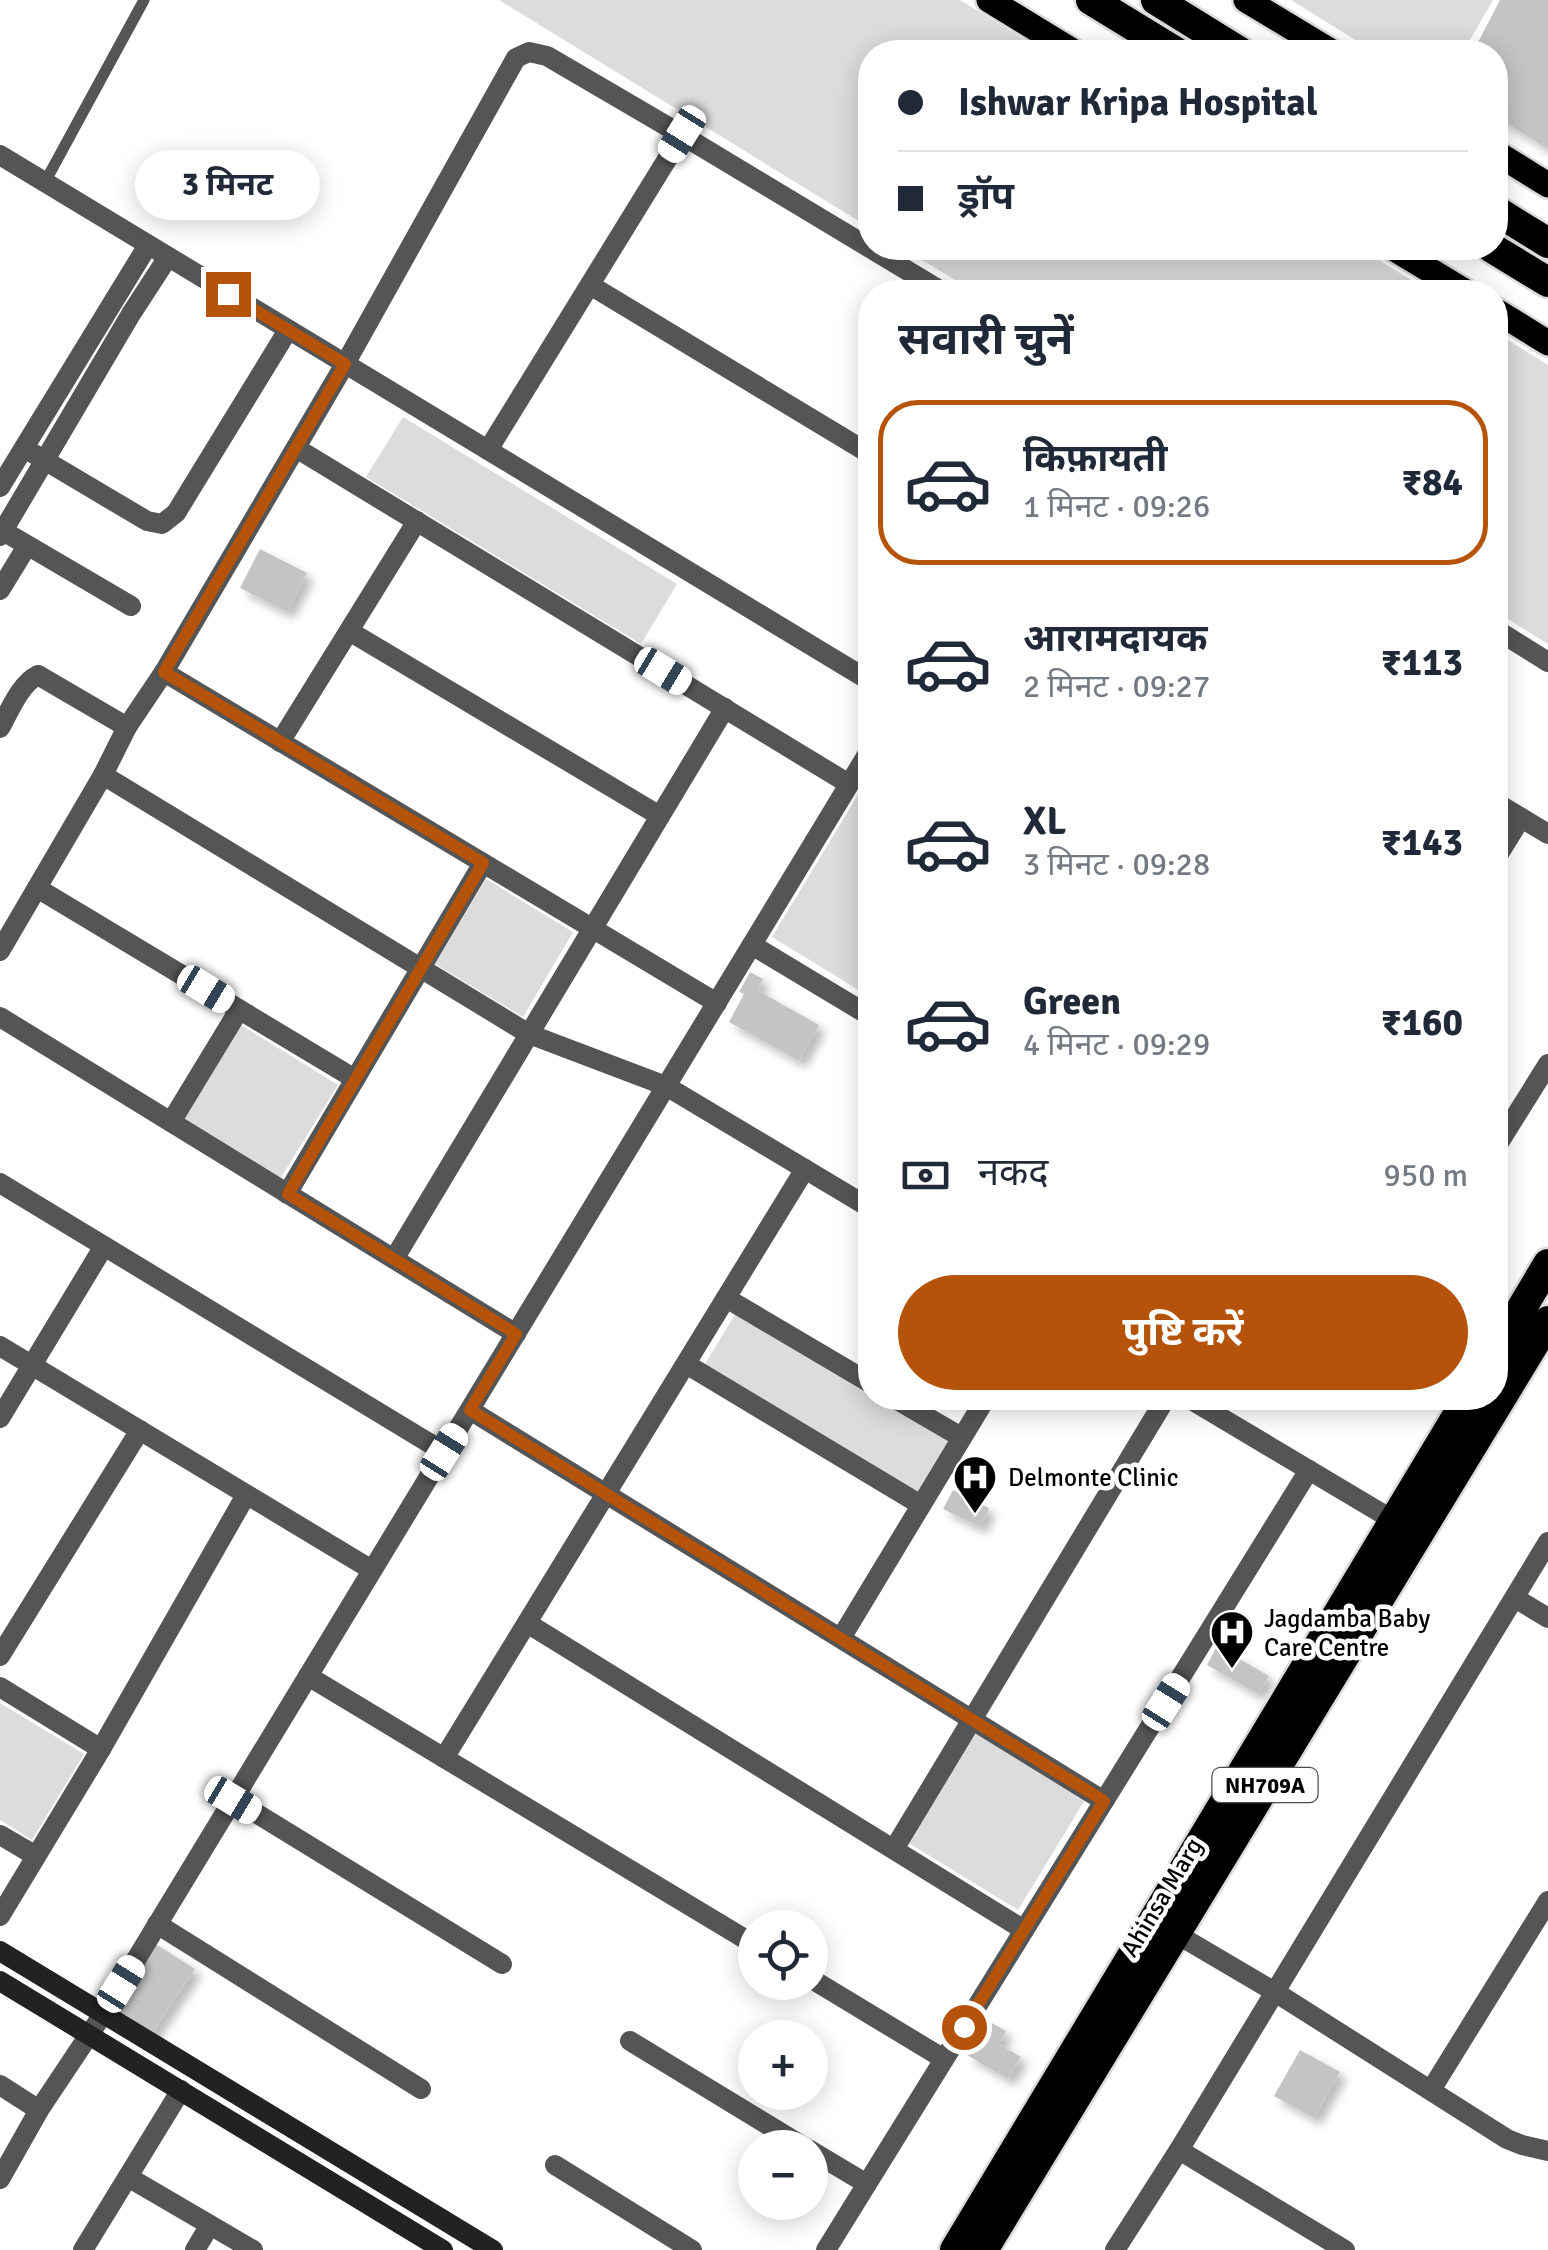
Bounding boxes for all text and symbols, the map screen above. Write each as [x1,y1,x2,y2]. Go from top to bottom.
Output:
text: Ishwar Kripa Hospital [958,79,1318,126]
car [653,101,711,167]
callout: 3 मिनट [136,149,320,219]
text: 3 मिनट [182,165,273,204]
text: ड्रॉप [958,173,1014,220]
route end [206,272,251,317]
text: सवारी चुनें [898,312,1073,367]
text: किफ़ायती [1023,435,1167,482]
icon: car [903,438,993,528]
text: ₹84 [1401,459,1463,506]
text: 1 मिनट · 09:26 [1023,487,1210,526]
text: आरामदायक [1023,615,1207,662]
icon: car [903,618,993,708]
text: ₹113 [1381,639,1463,686]
car [630,643,696,699]
text: 2 मिनट · 09:27 [1023,667,1210,706]
icon: car [903,798,993,888]
text: XL [1023,798,1066,845]
text: ₹143 [1381,819,1463,866]
text: 3 मिनट · 09:28 [1023,845,1210,884]
car [173,961,239,1017]
icon: car [903,978,993,1068]
text: Green [1023,978,1121,1025]
text: ₹160 [1381,999,1463,1046]
text: 4 मिनट · 09:29 [1023,1025,1210,1064]
icon: cash [898,1148,953,1203]
text: नकद [978,1149,1048,1196]
text: 950 m [1384,1156,1468,1195]
button: पुष्टि करें [898,1275,1468,1390]
car [415,1419,473,1485]
hospital icon: Delmonte Clinic [952,1454,998,1515]
place label: Delmonte Clinic [1008,1462,1178,1493]
place label: Jagdamba Baby Care Centre [1264,1603,1431,1663]
hospital icon: Jagdamba Baby Care Centre [1209,1609,1255,1670]
car [1137,1669,1195,1735]
road number: NH709A [1212,1768,1318,1802]
car [200,1772,266,1828]
street label: Ahinsa Marg [1114,1832,1209,1962]
map controls [738,1910,828,2220]
button: locate [738,1910,828,2000]
car [92,1951,150,2017]
route start [942,2005,987,2050]
button: + [738,2020,828,2110]
button: − [738,2130,828,2220]

